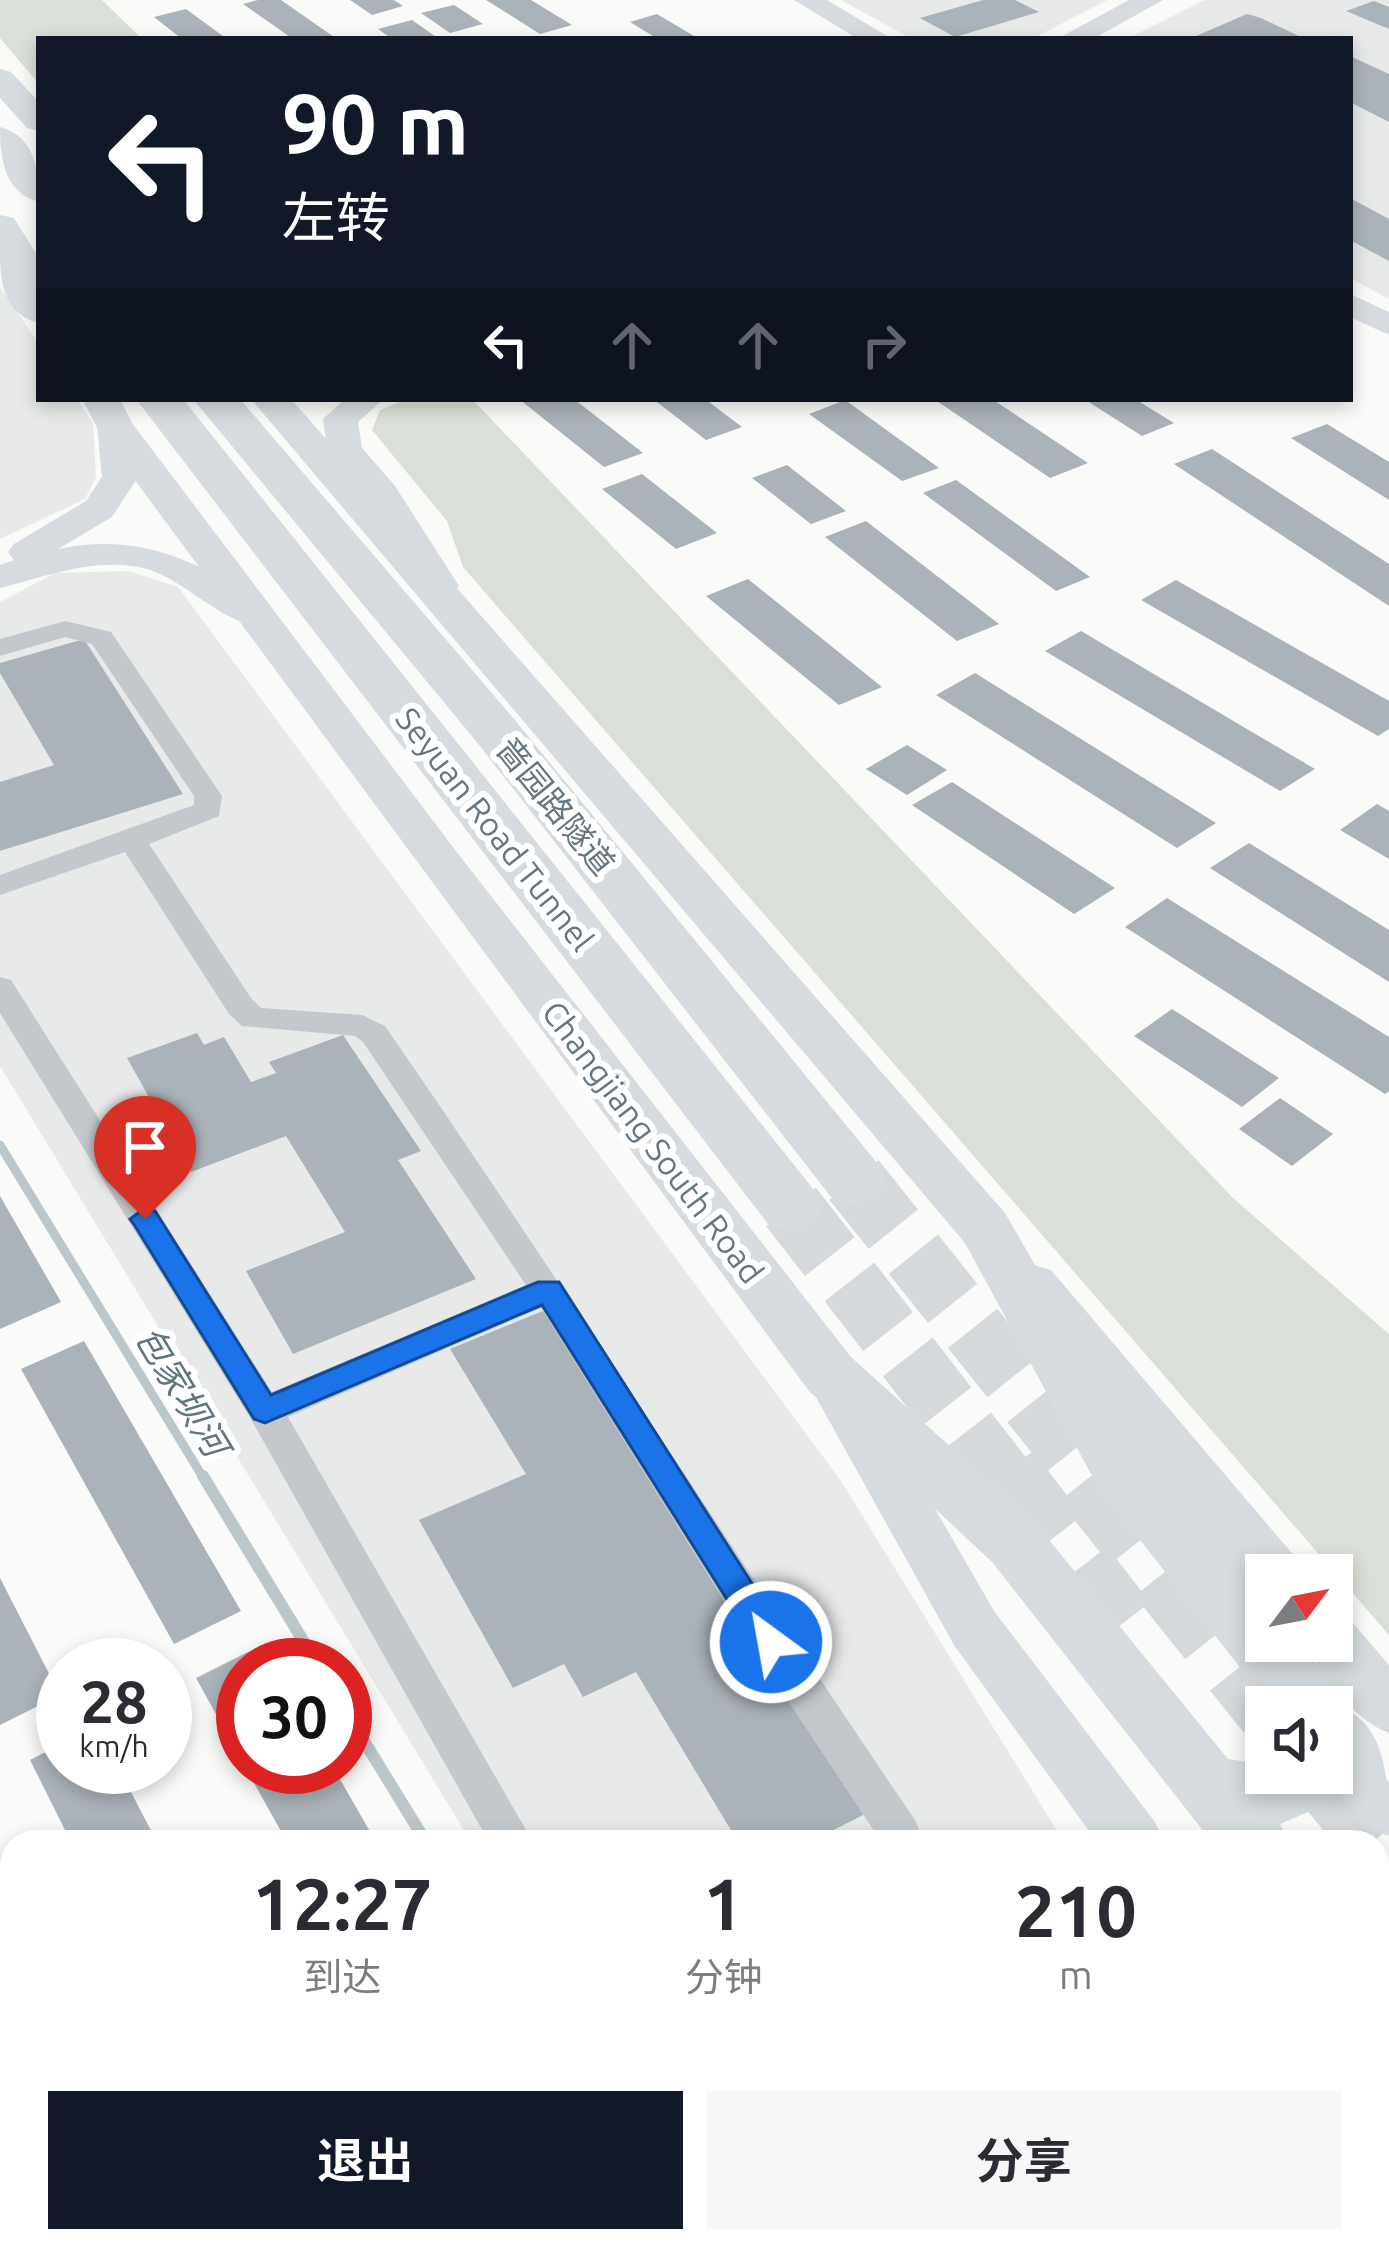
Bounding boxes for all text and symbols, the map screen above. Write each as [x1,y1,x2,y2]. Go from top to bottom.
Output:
text: 90 m [282,76,469,170]
icon: left [84,84,240,240]
text: 左转 [282,187,390,247]
icon: left [473,312,539,378]
icon: ahead [599,312,665,378]
icon: ahead [725,312,791,378]
icon: right [851,312,917,378]
street label: Seyuan Road Tunnel [389,700,602,958]
street label: 啬园路隧道 [490,730,623,881]
street label: Changjiang South Road [535,994,771,1290]
pin [94,1096,196,1219]
icon: arrive [112,1114,178,1180]
water label: 包家坝河 [128,1318,240,1468]
north arrow [1245,1554,1353,1662]
map controls [1245,1554,1353,1794]
position arrow [708,1579,834,1705]
speed limit sign: 30 [216,1638,372,1794]
text: 28 [80,1667,148,1734]
button: sound [1245,1686,1353,1794]
text: km/h [79,1729,149,1763]
text: 12:27 [252,1863,432,1944]
text: 1 [703,1863,744,1944]
text: 210 [1015,1870,1137,1951]
text: m [1059,1953,1093,1996]
text: 到达 [303,1955,381,1998]
text: 分钟 [685,1955,763,1998]
button: 退出 [48,2091,683,2229]
button: 分享 [707,2091,1341,2229]

